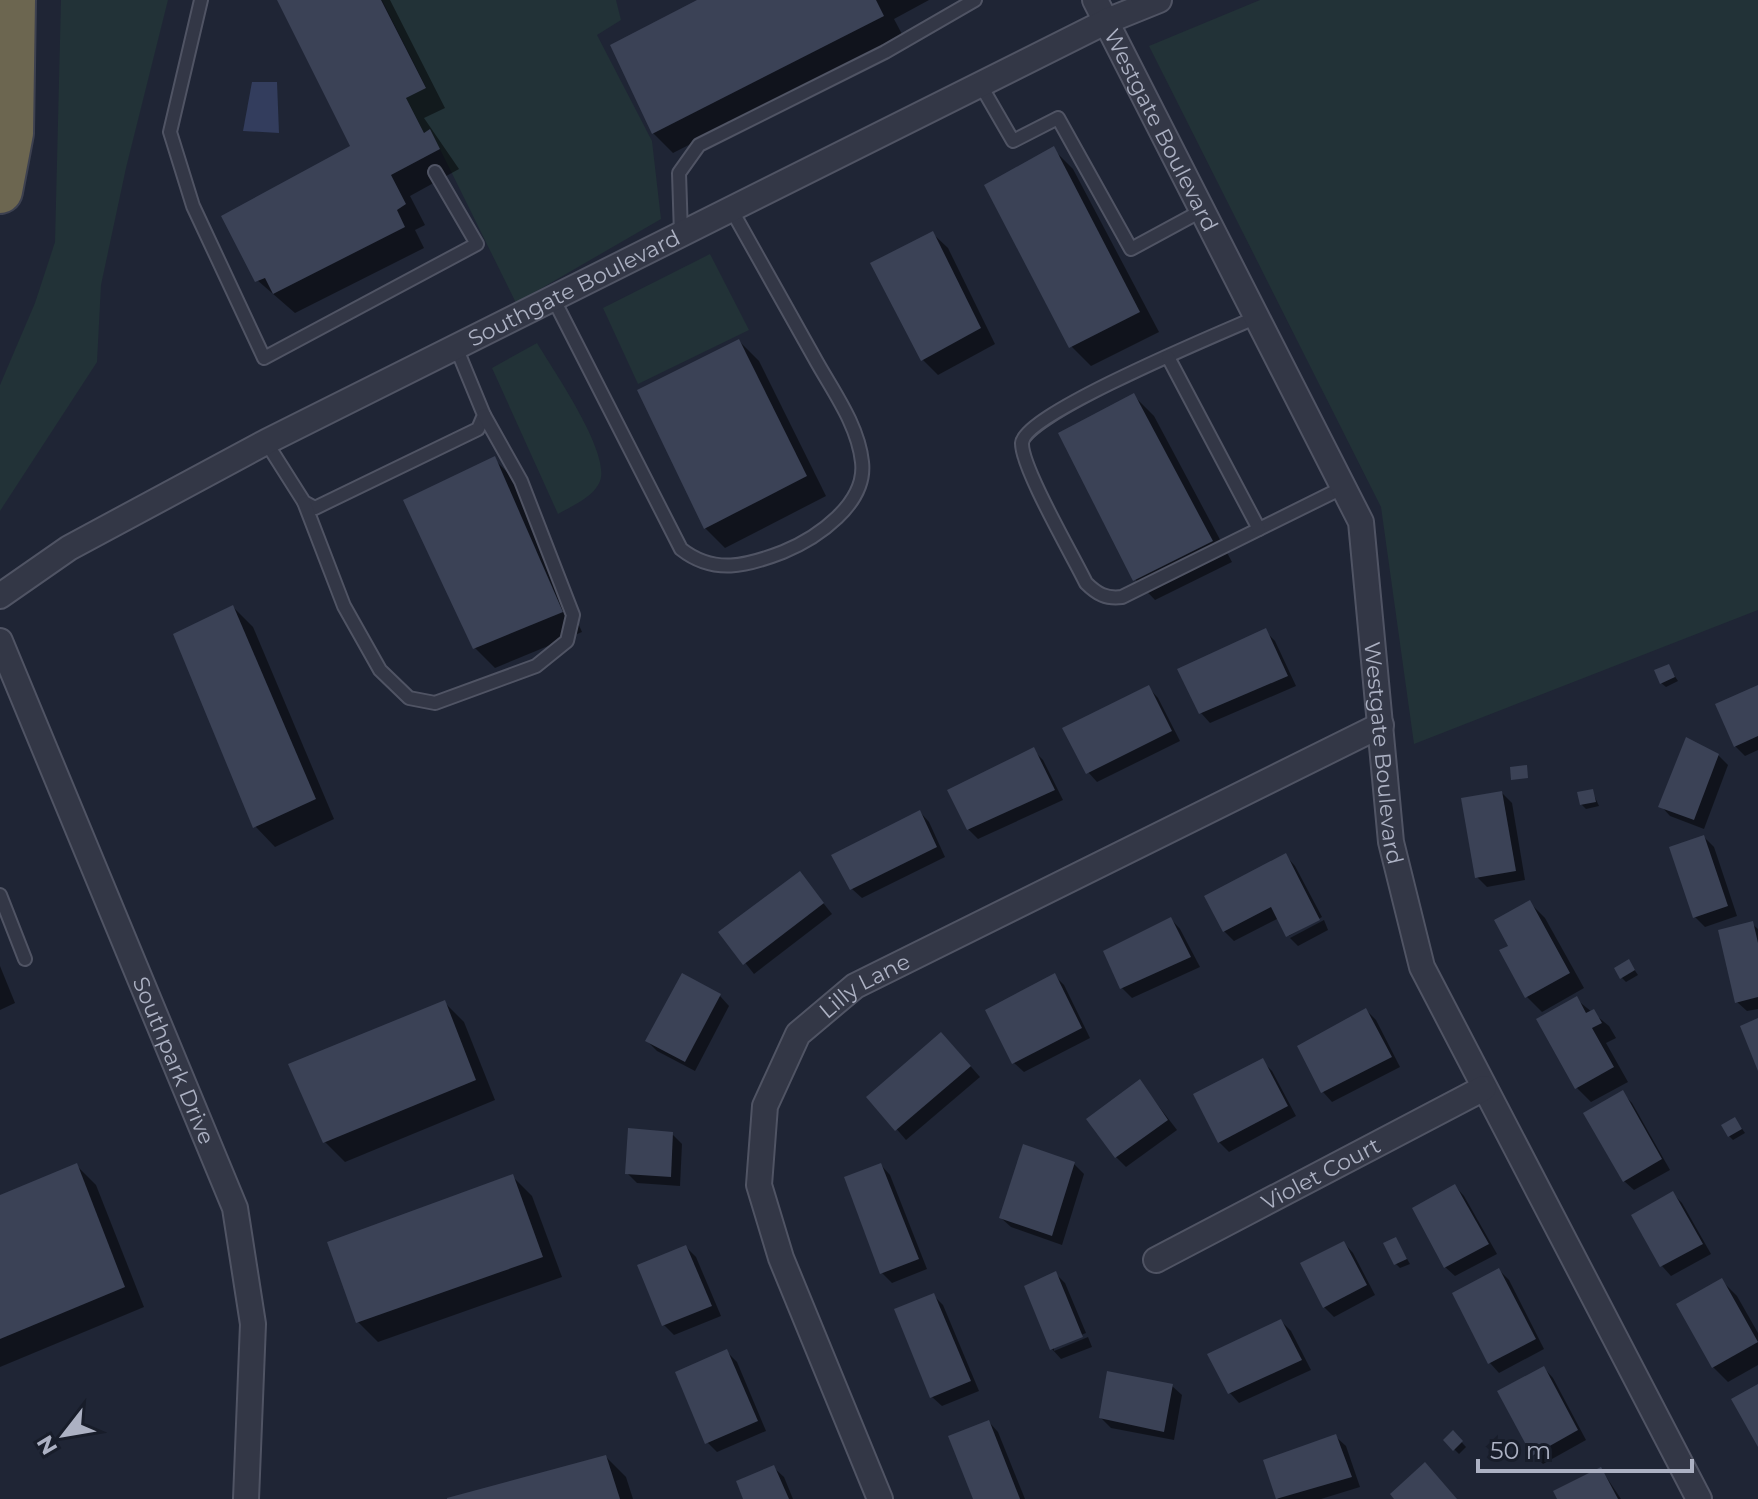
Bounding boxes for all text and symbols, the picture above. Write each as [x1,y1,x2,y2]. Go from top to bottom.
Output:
street label: Westgate Boulevard [1098,25,1224,236]
street label: Southgate Boulevard [463,224,685,353]
street label: Westgate Boulevard [1358,641,1409,867]
street label: Lilly Lane [814,948,915,1024]
street label: Southpark Drive [127,973,220,1148]
street label: Violet Court [1257,1132,1385,1216]
north arrow [24,1395,104,1475]
scale bar [1478,1423,1692,1473]
text: N [31,1430,63,1460]
text: 50 m [1490,1436,1551,1465]

